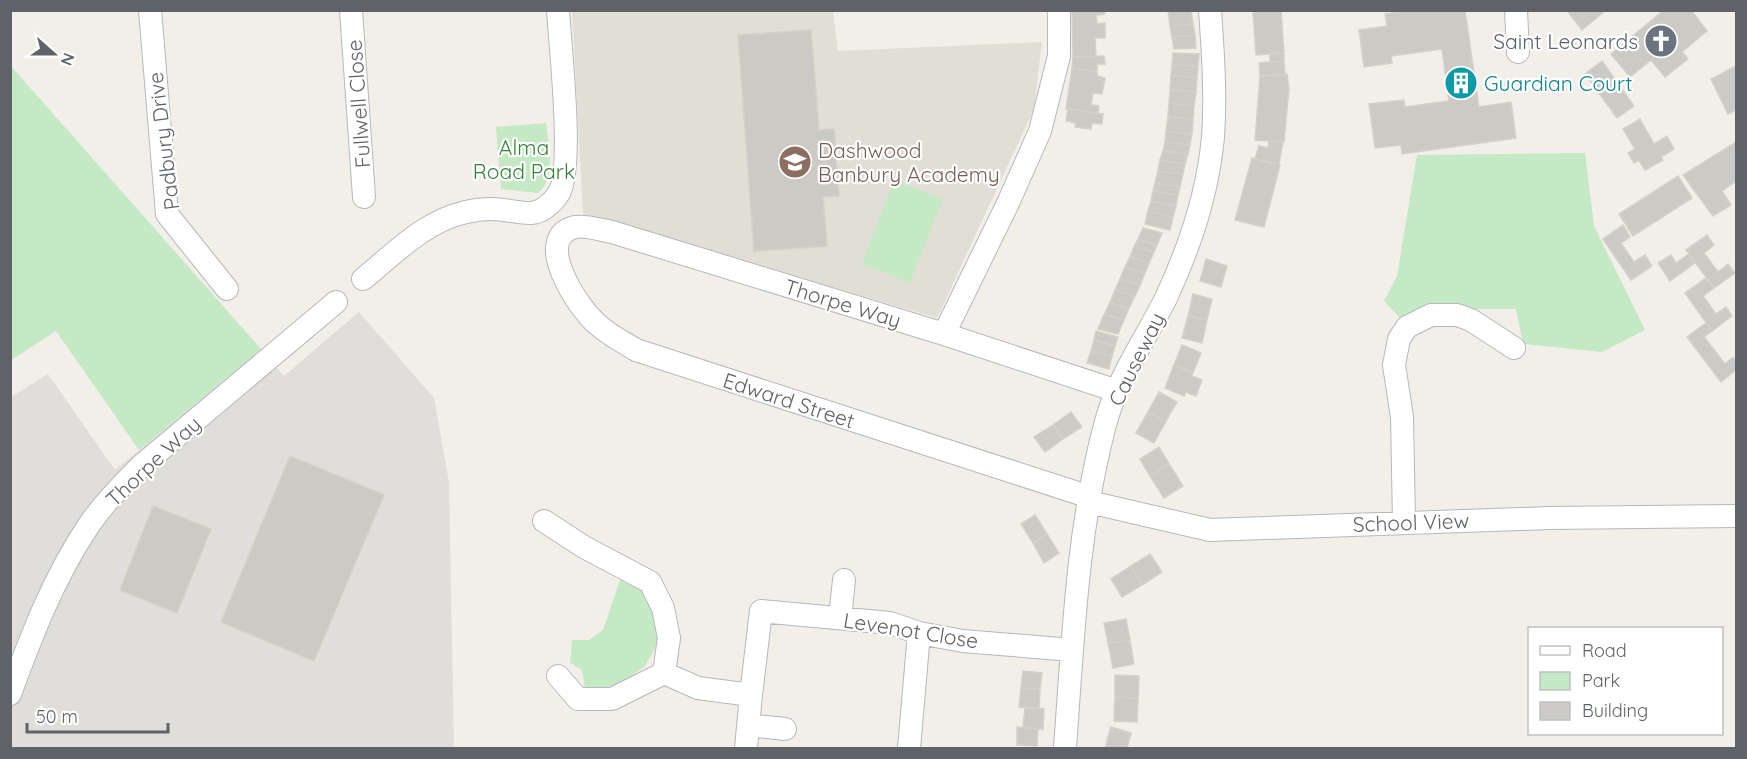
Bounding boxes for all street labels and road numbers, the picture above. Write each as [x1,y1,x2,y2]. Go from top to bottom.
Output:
street label: Fullwell Close [341,39,375,169]
street label: Padbury Drive [142,71,184,211]
street label: Thorpe Way [782,273,904,333]
street label: Causeway [1102,308,1170,410]
street label: Edward Street [720,367,858,433]
street label: Thorpe Way [100,410,206,512]
street label: School View [1352,507,1470,537]
street label: Levenot Close [842,607,980,653]

